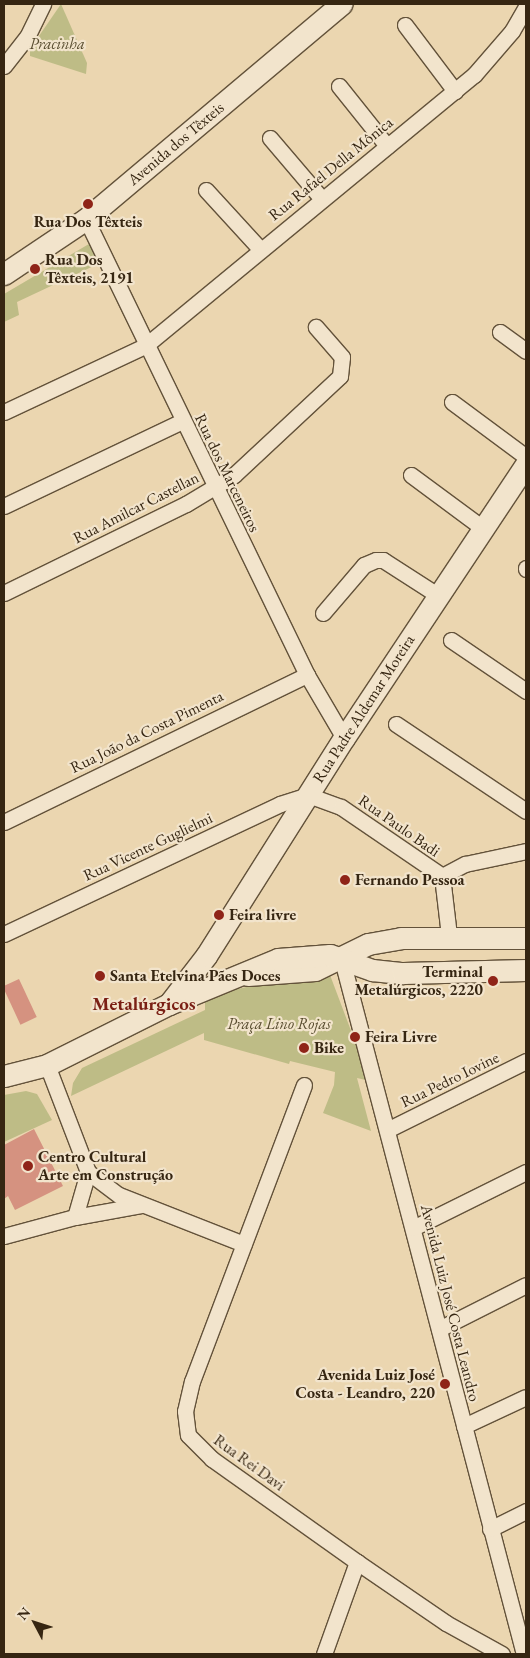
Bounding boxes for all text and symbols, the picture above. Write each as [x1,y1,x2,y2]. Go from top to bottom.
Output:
park label: Pracinha [29,34,85,54]
street label: Avenida dos Têxteis [124,98,228,190]
street label: Rua Rafael Della Mônica [265,113,397,225]
marker: Rua Dos Têxteis [82,198,94,210]
place label: Rua Dos Têxteis [34,212,142,232]
place label: Rua Dos Têxteis, 2191 [45,250,134,288]
marker: Rua Dos Têxteis, 2191 [29,263,41,275]
street label: Rua dos Marceneiros [190,411,264,535]
street label: Rua Amilcar Castellan [70,468,202,548]
street label: Rua Padre Aldemar Moreira [309,631,419,787]
street label: Rua João da Costa Pimenta [67,687,227,777]
street label: Rua Paulo Badi [355,791,443,861]
street label: Rua Vicente Guglielmi [80,809,216,885]
place label: Fernando Pessoa [355,870,465,890]
marker: Fernando Pessoa [339,874,351,886]
place label: Feira livre [229,905,296,925]
marker: Feira livre [213,909,225,921]
place label: Terminal Metalúrgicos, 2220 [354,962,483,1000]
place label: Santa Etelvina Pães Doces [110,966,280,986]
marker: Santa Etelvina Pães Doces [94,970,106,982]
marker: Terminal Metalúrgicos, 2220 [487,975,499,987]
district label: Metalúrgicos [92,993,196,1015]
park label: Praça Lino Rojas [227,1014,331,1034]
place label: Feira Livre [365,1027,437,1047]
marker: Feira Livre [349,1031,361,1043]
place label: Bike [314,1038,344,1058]
marker: Bike [298,1042,310,1054]
street label: Rua Pedro Iovine [398,1048,502,1112]
place label: Centro Cultural Arte em Construção [38,1147,173,1185]
marker: Centro Cultural Arte em Construção [22,1160,34,1172]
street label: Avenida Luiz José Costa Leandro [416,1202,484,1404]
place label: Avenida Luiz José Costa - Leandro, 220 [296,1365,435,1403]
marker: Avenida Luiz José Costa - Leandro, 220 [439,1378,451,1390]
street label: Rua Rei Davi [210,1431,288,1495]
north arrow [10,1598,60,1648]
text: N [13,1603,34,1623]

